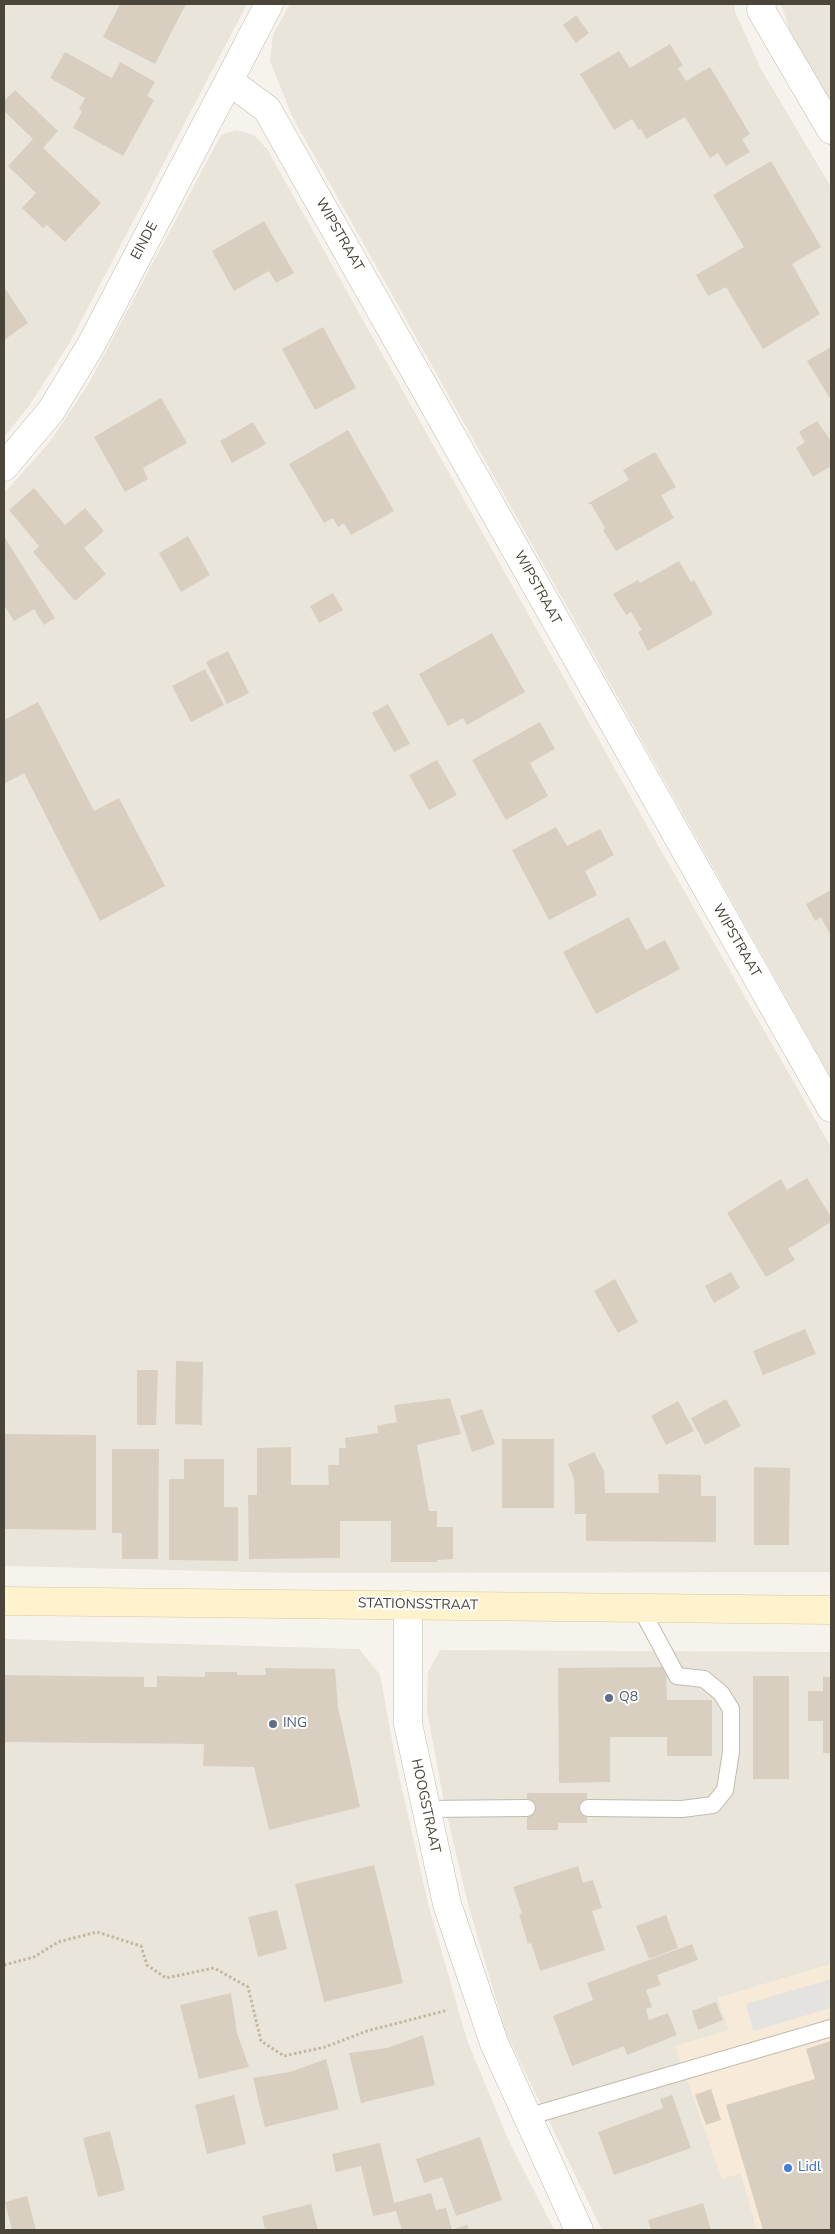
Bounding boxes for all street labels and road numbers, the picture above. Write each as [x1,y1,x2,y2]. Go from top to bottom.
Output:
street label: WIPSTRAAT [311,195,367,275]
street label: EINDE [128,219,162,263]
street label: WIPSTRAAT [510,548,564,628]
street label: WIPSTRAAT [708,901,764,981]
street label: STATIONSSTRAAT [358,1596,478,1614]
street label: HOOGSTRAAT [407,1757,443,1855]

